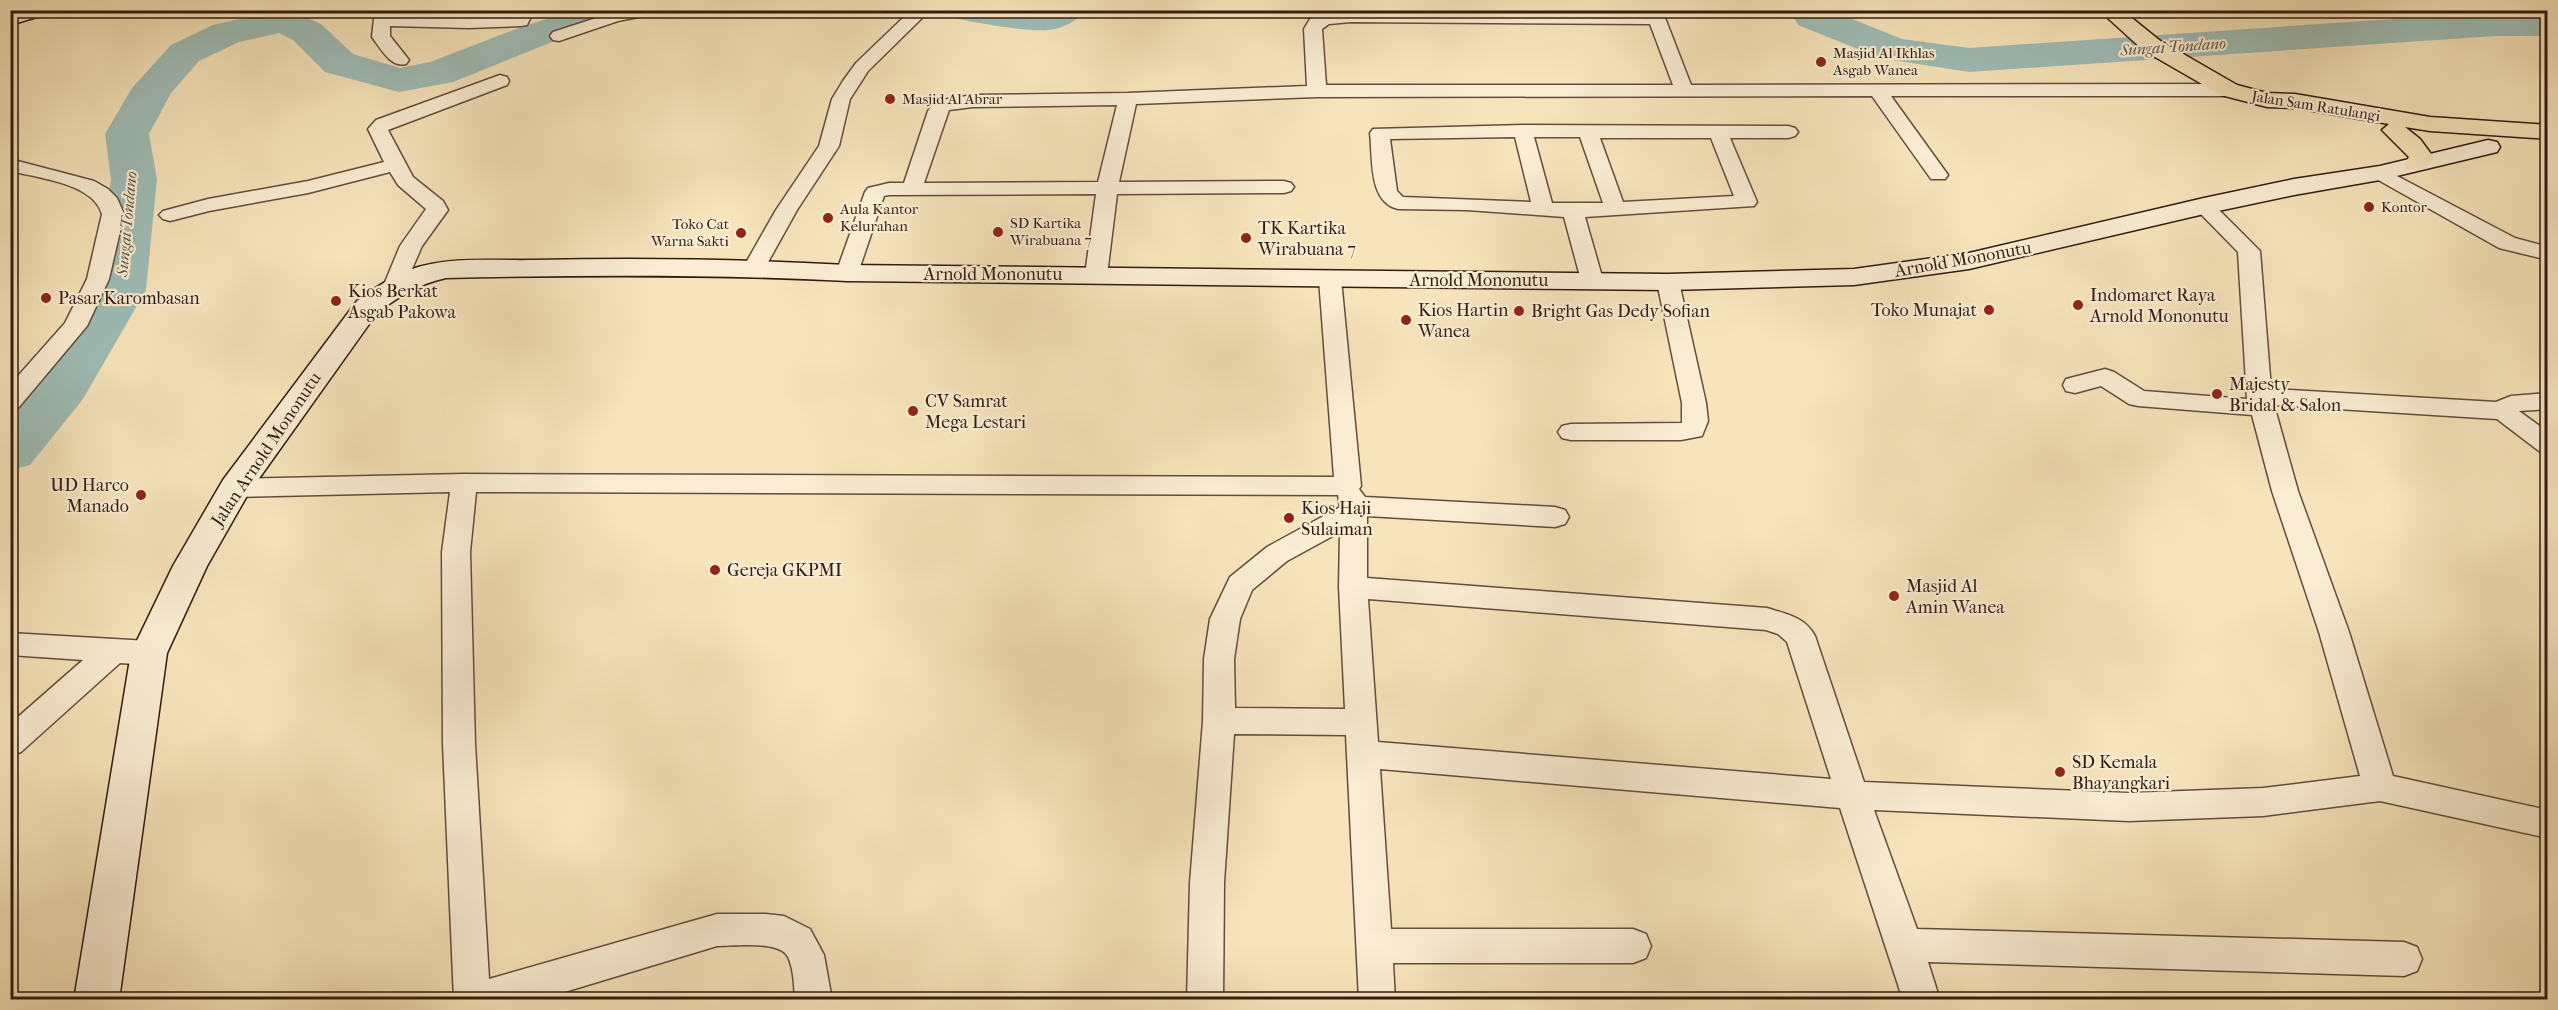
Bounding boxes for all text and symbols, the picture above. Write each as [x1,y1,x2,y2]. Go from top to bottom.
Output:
water label: Sungai Tondano [2119,33,2227,60]
place label: Masjid Al Ikhlas Asgab Wanea [1832,44,1935,79]
marker: Masjid Al Ikhlas Asgab Wanea [1814,55,1828,69]
street label: Jalan Sam Ratulangi [2249,87,2382,125]
place label: Masjid Al Abrar [902,90,1003,108]
marker: Masjid Al Abrar [883,92,897,106]
water label: Sungai Tondano [112,170,141,279]
place label: Kontor [2381,198,2428,216]
place label: Aula Kantor Kelurahan [839,200,919,235]
marker: Kontor [2362,200,2376,214]
marker: Aula Kantor Kelurahan [821,211,835,225]
place label: SD Kartika Wirabuana 7 [1009,214,1092,249]
place label: Toko Cat Warna Sakti [650,215,730,250]
place label: TK Kartika Wirabuana 7 [1257,218,1356,260]
marker: SD Kartika Wirabuana 7 [991,225,1005,239]
marker: Toko Cat Warna Sakti [734,226,748,240]
marker: TK Kartika Wirabuana 7 [1239,231,1253,245]
street label: Arnold Mononutu [1892,237,2033,282]
street label: Arnold Mononutu [923,264,1062,285]
street label: Arnold Mononutu [1409,270,1548,291]
place label: Kios Berkat Asgab Pakowa [347,281,456,323]
place label: Indomaret Raya Arnold Mononutu [2089,285,2229,327]
place label: Pasar Karombasan [58,288,200,309]
marker: Pasar Karombasan [39,291,53,305]
marker: Kios Berkat Asgab Pakowa [329,294,343,308]
marker: Indomaret Raya Arnold Mononutu [2071,298,2085,312]
place label: Kios Hartin Wanea [1417,300,1509,342]
place label: Toko Munajat [1871,300,1978,321]
place label: Bright Gas Dedy Sofian [1531,301,1710,322]
marker: Toko Munajat [1982,303,1996,317]
marker: Bright Gas Dedy Sofian [1512,304,1526,318]
marker: Kios Hartin Wanea [1399,313,1413,327]
street label: Jalan Arnold Mononutu [206,368,326,532]
place label: Majesty Bridal & Salon [2229,374,2342,416]
marker: Majesty Bridal & Salon [2210,387,2224,401]
place label: CV Samrat Mega Lestari [925,391,1027,433]
marker: CV Samrat Mega Lestari [906,404,920,418]
place label: UD Harco Manado [50,475,129,517]
marker: UD Harco Manado [134,488,148,502]
place label: Kios Haji Sulaiman [1301,498,1373,540]
marker: Kios Haji Sulaiman [1282,511,1296,525]
place label: Gereja GKPMI [727,560,842,581]
marker: Gereja GKPMI [708,563,722,577]
place label: Masjid Al Amin Wanea [1905,576,2005,618]
marker: Masjid Al Amin Wanea [1887,589,1901,603]
place label: SD Kemala Bhayangkari [2072,752,2171,794]
marker: SD Kemala Bhayangkari [2053,765,2067,779]

